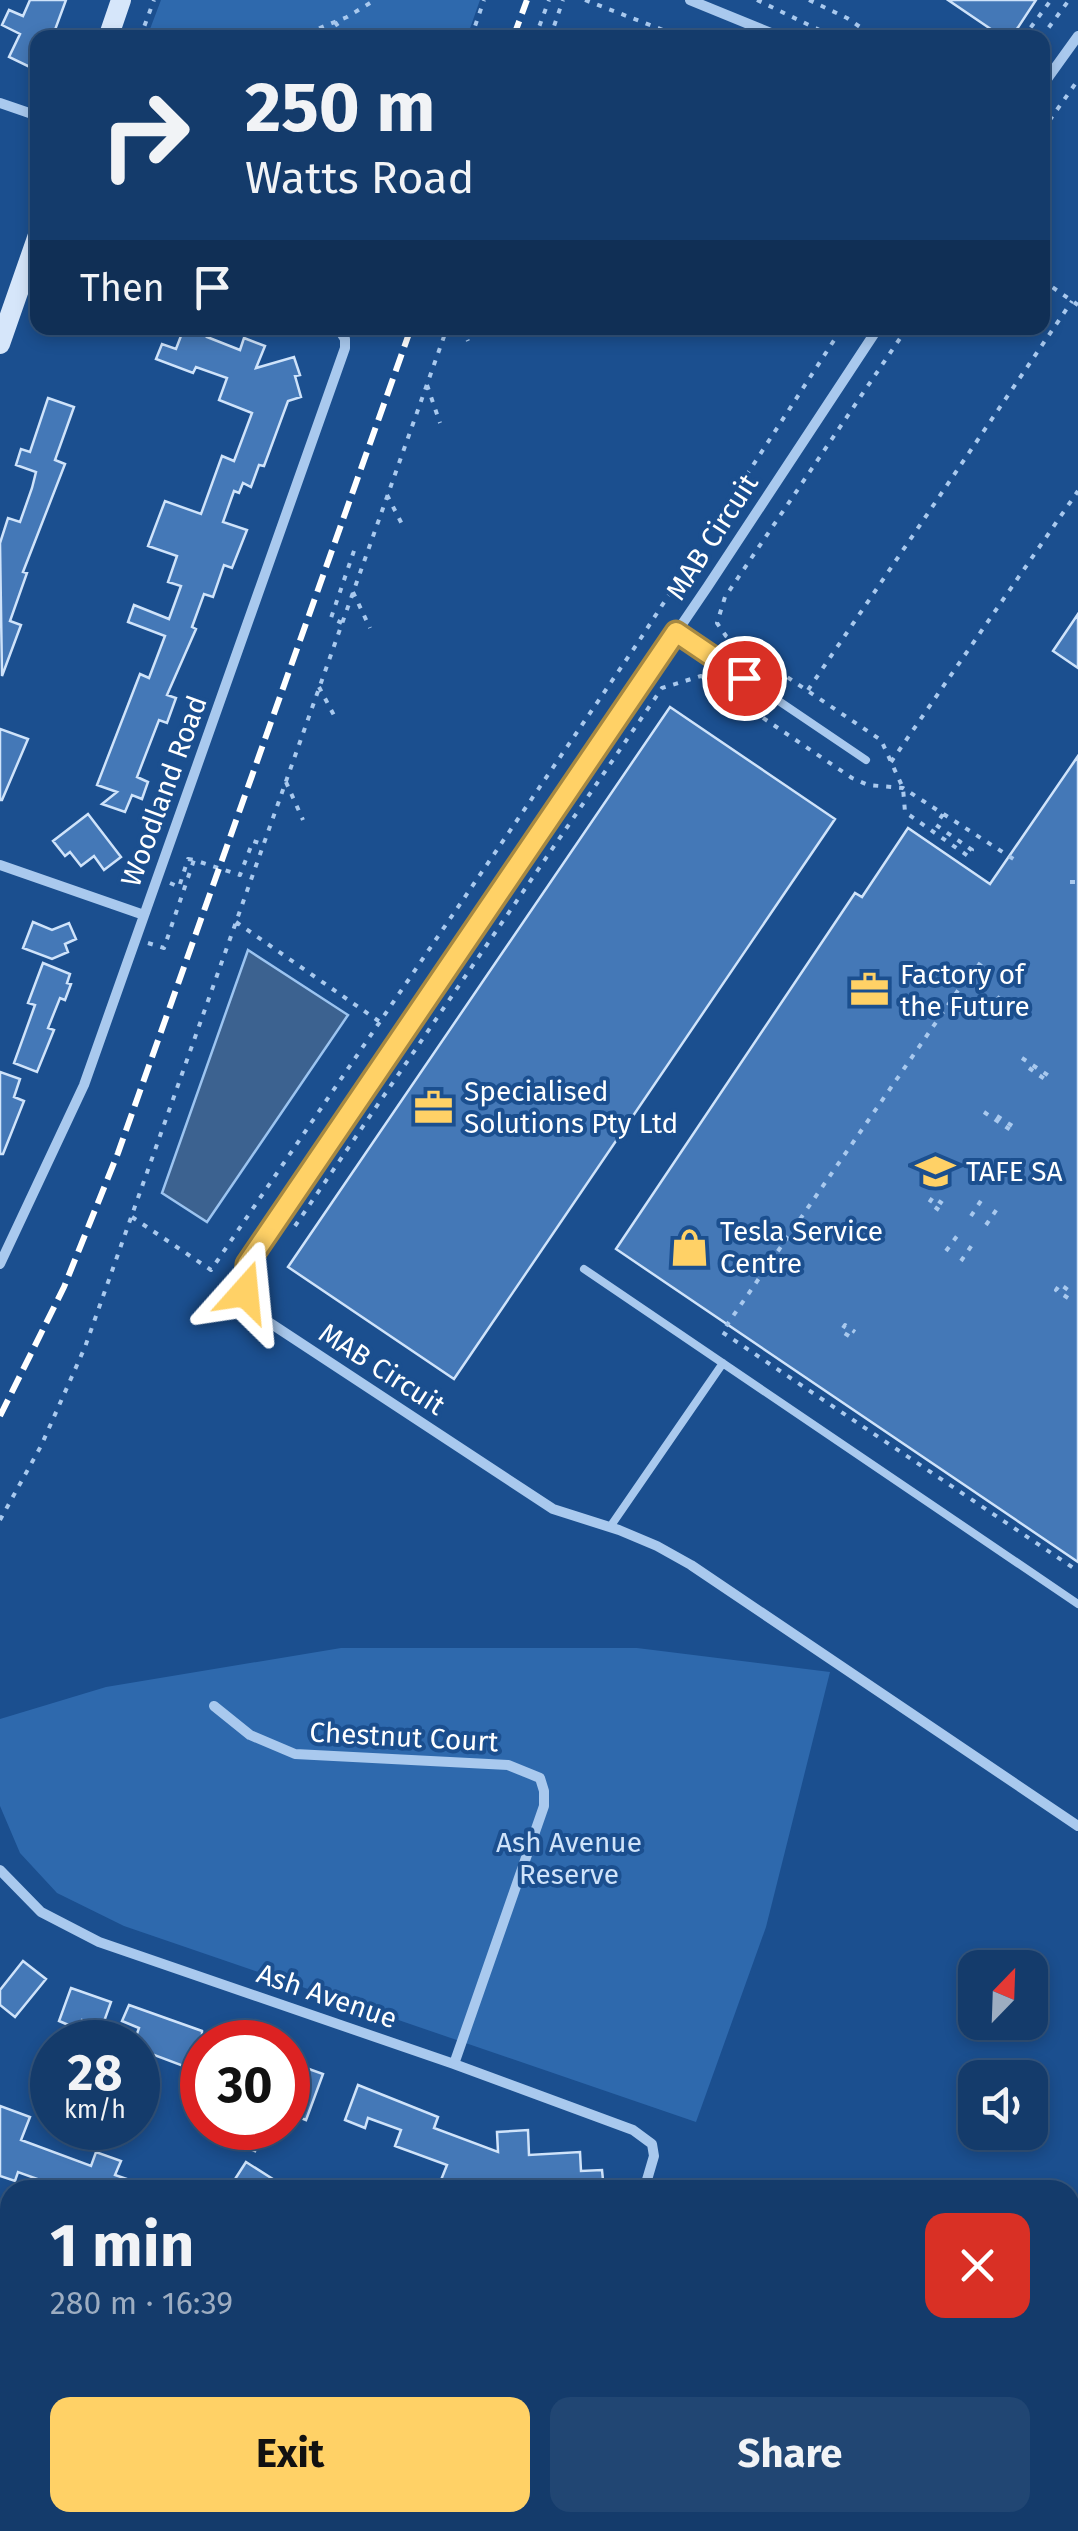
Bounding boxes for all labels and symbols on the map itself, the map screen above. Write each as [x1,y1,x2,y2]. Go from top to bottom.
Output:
street label: MAB Circuit [659,467,765,606]
pin [702,636,787,721]
street label: Woodland Road [114,691,214,891]
place label: Factory of the Future [900,958,1030,1023]
office icon: Factory of the Future [849,969,891,1011]
place label: Specialised Solutions Pty Ltd [464,1075,678,1140]
office icon: Specialised Solutions Pty Ltd [413,1086,455,1128]
school or university icon: TAFE SA [915,1150,957,1192]
place label: TAFE SA [966,1155,1062,1188]
place label: Tesla Service Centre [720,1215,883,1280]
shop icon: Tesla Service Centre [669,1226,711,1268]
position arrow [193,1240,297,1344]
street label: MAB Circuit [313,1316,452,1422]
street label: Chestnut Court [309,1716,500,1758]
park label: Ash Avenue Reserve [496,1826,642,1891]
north arrow [958,1950,1048,2040]
street label: Ash Avenue [253,1957,401,2035]
speed limit sign: 30 [180,2020,310,2150]

